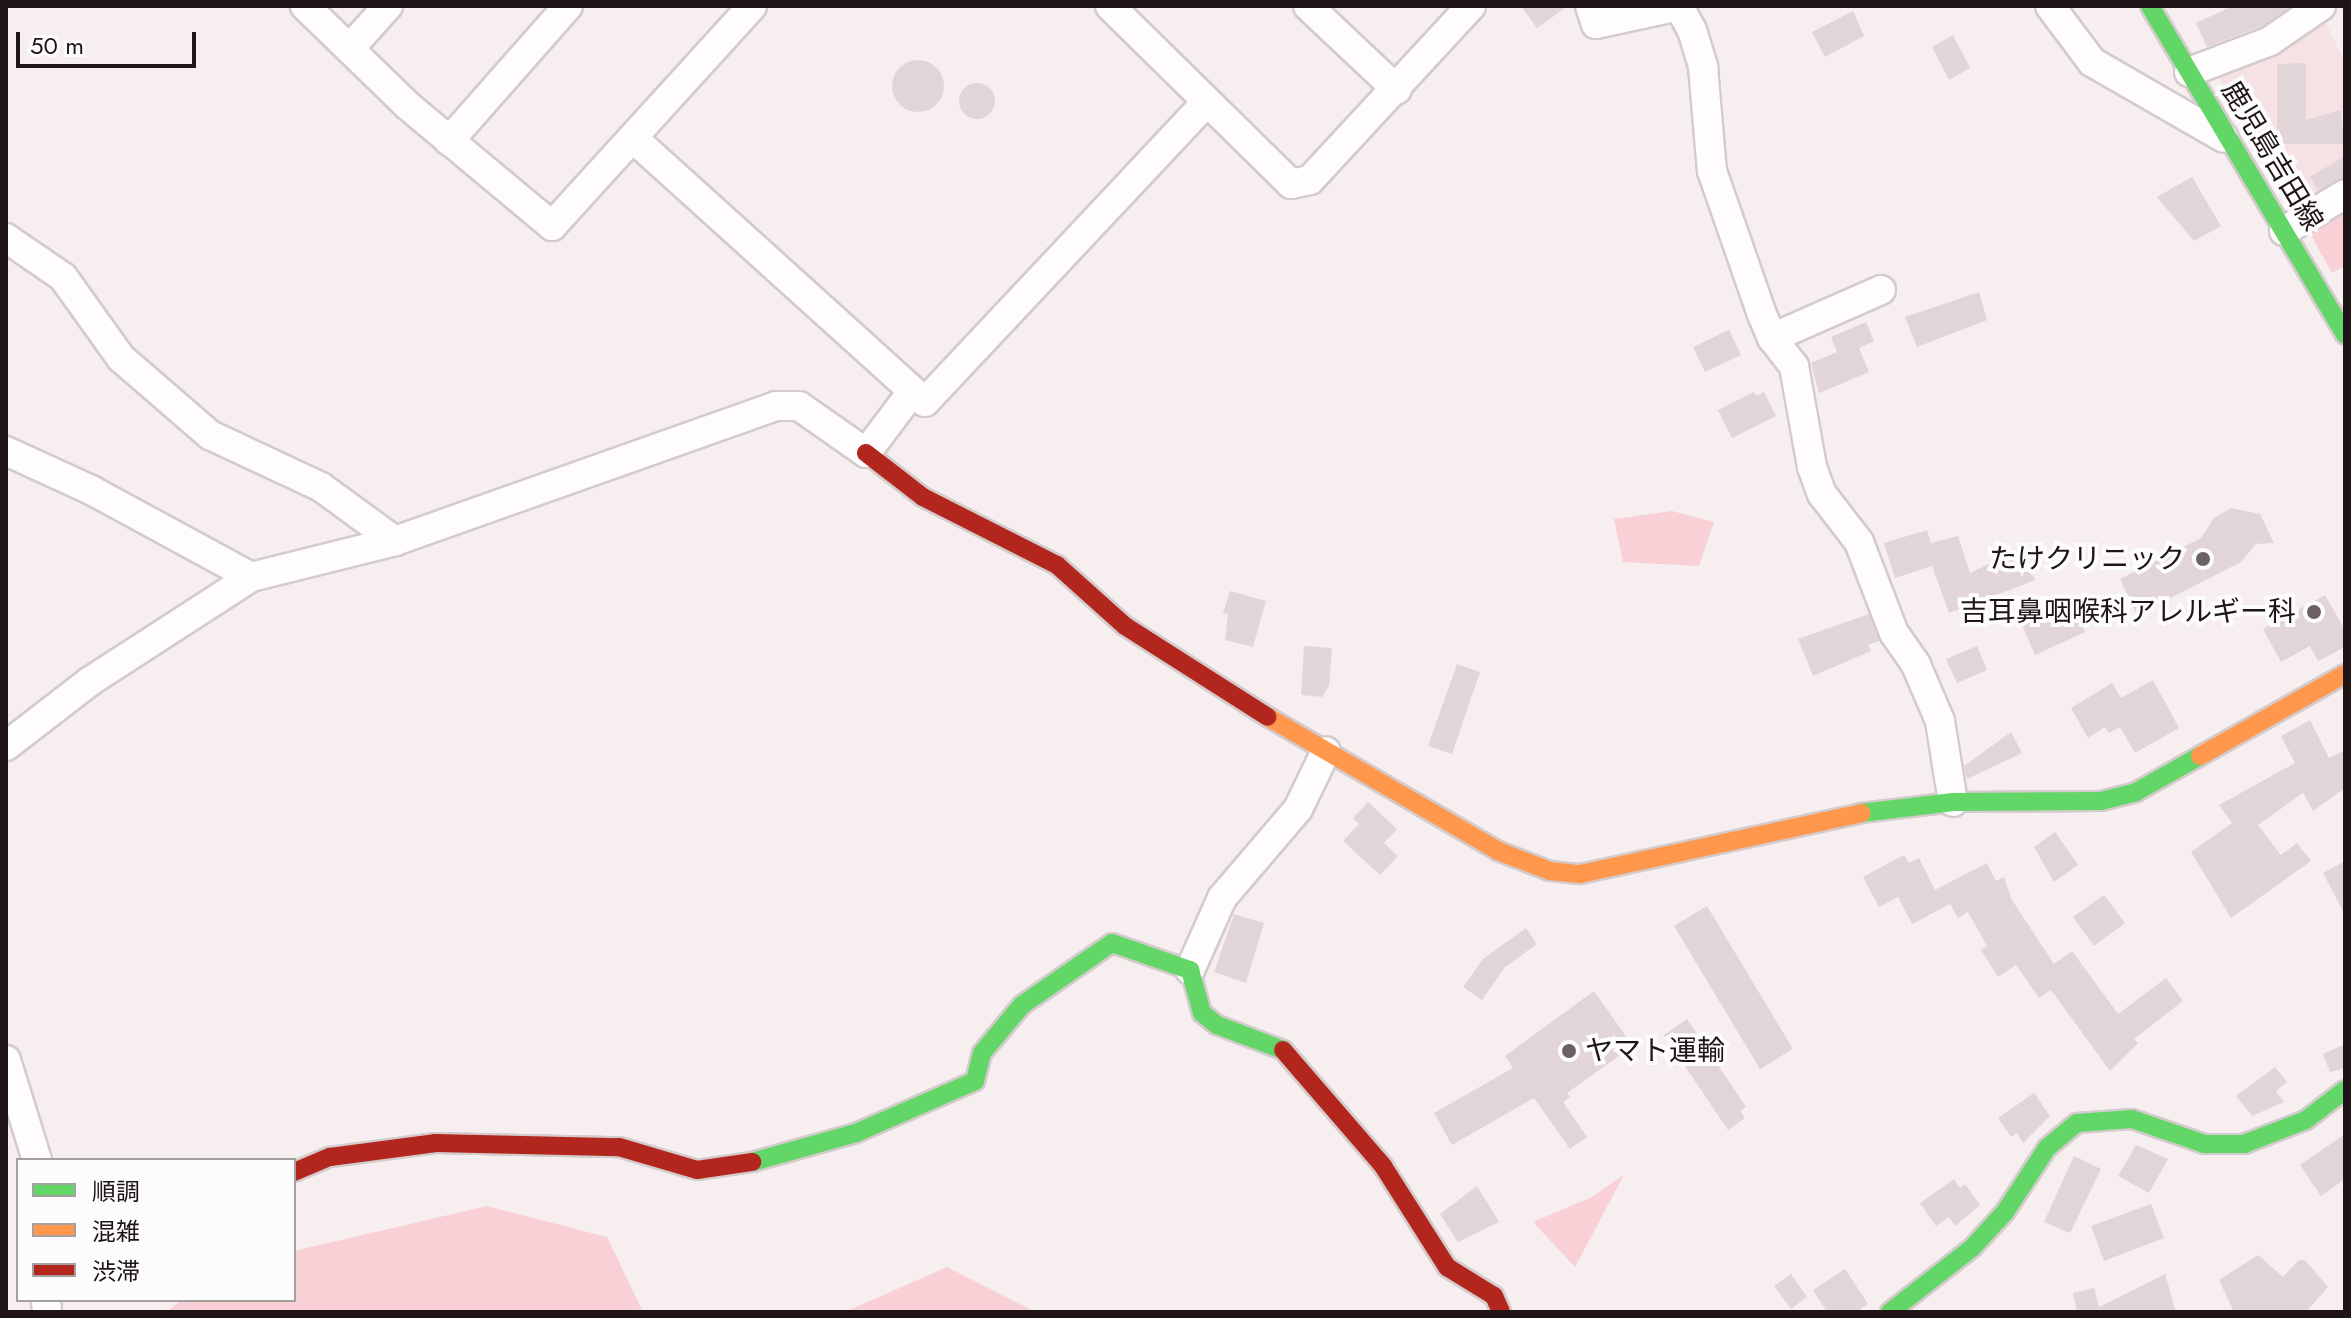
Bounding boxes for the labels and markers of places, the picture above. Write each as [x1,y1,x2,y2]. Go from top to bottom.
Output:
place label: たけクリニック [1989,542,2185,576]
marker: たけクリニック [2192,548,2214,570]
place label: 吉耳鼻咽喉科アレルギー科 [1960,595,2296,629]
marker: 吉耳鼻咽喉科アレルギー科 [2303,601,2325,623]
place label: ヤマト運輸 [1585,1034,1725,1068]
marker: ヤマト運輸 [1560,1042,1578,1060]

